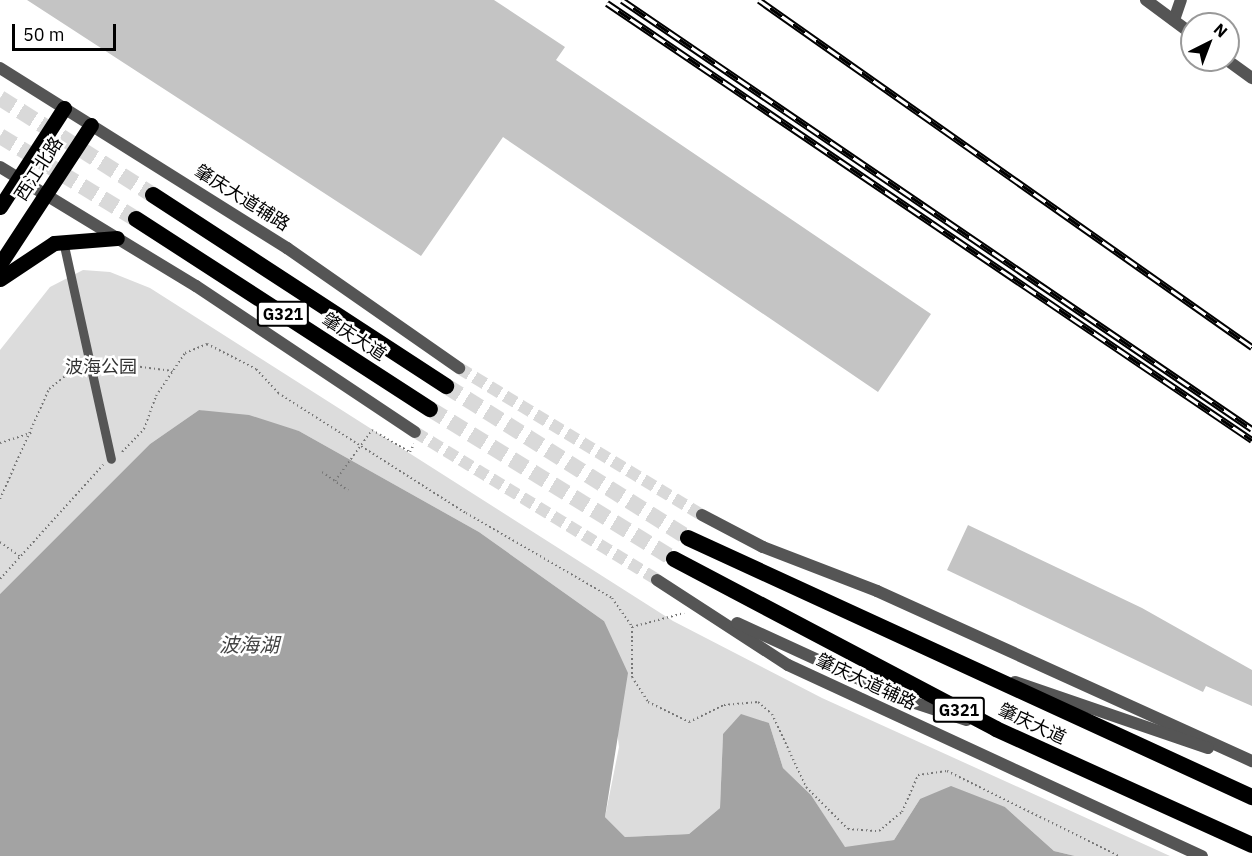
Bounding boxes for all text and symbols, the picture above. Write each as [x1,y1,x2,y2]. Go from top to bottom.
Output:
scale bar [15,12,118,50]
north arrow [1180,12,1240,72]
text: N [1210,19,1232,41]
text: 50 m [23,23,65,46]
street label: 西江北路 [10,133,68,205]
street label: 肇庆大道辅路 [190,160,294,236]
road number: G321 [256,301,310,327]
street label: 肇庆大道 [318,308,390,366]
park label: 波海公园 [65,356,137,378]
water label: 波海湖 [219,632,279,656]
street label: 肇庆大道辅路 [812,649,920,715]
road number: G321 [932,697,986,723]
street label: 肇庆大道 [995,699,1069,749]

